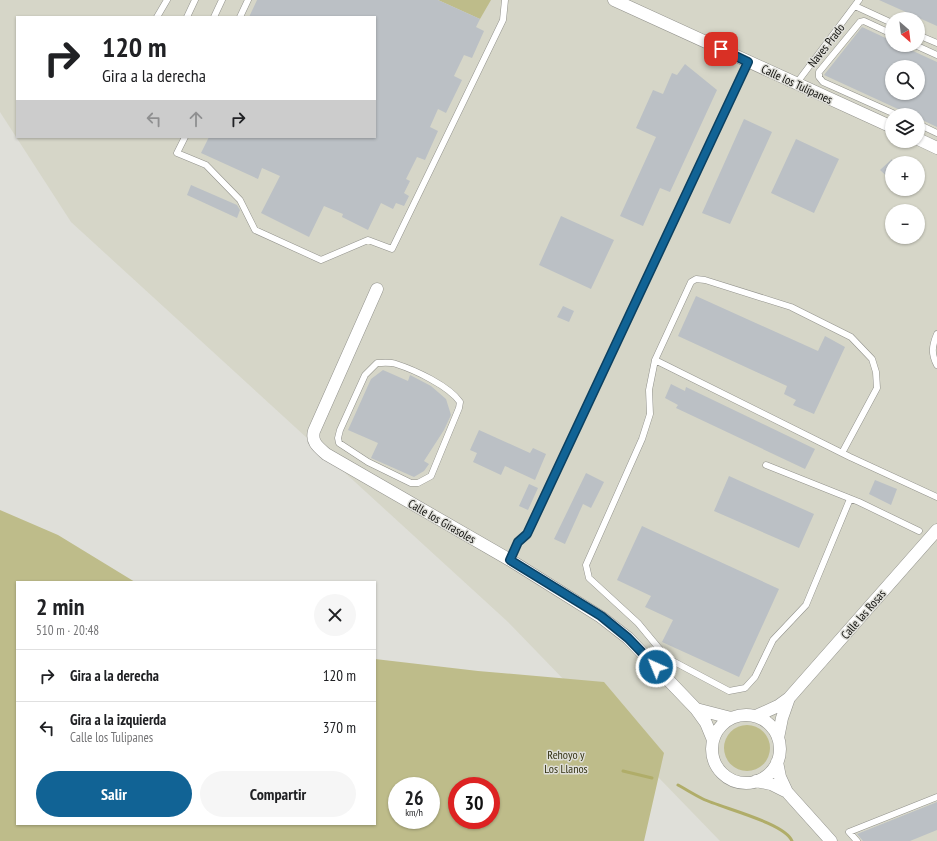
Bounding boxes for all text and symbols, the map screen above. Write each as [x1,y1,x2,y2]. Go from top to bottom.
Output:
north arrow [885,12,925,52]
map controls [885,12,925,244]
street label: Naves Prado [804,20,848,70]
text: 120 m [102,28,166,65]
icon: right [36,32,88,84]
pin [704,32,738,66]
icon: arrive [710,38,732,60]
button: search [885,60,925,100]
street label: Calle los Tulipanes [759,61,835,107]
text: Gira a la derecha [102,64,206,87]
icon: left [143,108,165,130]
icon: ahead [185,108,207,130]
icon: right [227,108,249,130]
button: layers [885,108,925,148]
button: + [885,156,925,196]
button: − [885,204,925,244]
street label: Calle los Girasoles [406,496,478,546]
street label: Calle las Rosas [837,586,889,642]
text: 2 min [36,591,84,622]
button: close [314,594,356,636]
text: 510 m · 20:48 [36,622,99,639]
position arrow [635,646,677,688]
icon: right [36,665,58,687]
text: Gira a la derecha [70,666,159,685]
text: 120 m [323,666,356,685]
text: Gira a la izquierda [70,710,166,729]
icon: left [36,717,58,739]
text: 370 m [323,718,356,737]
text: Calle los Tulipanes [70,729,153,746]
park label: Rehoyo y Los Llanos [544,747,588,776]
button: Salir [36,771,192,817]
button: Compartir [200,771,356,817]
speed limit sign: 30 [448,777,500,829]
text: 26 [404,785,424,811]
text: km/h [405,806,423,819]

